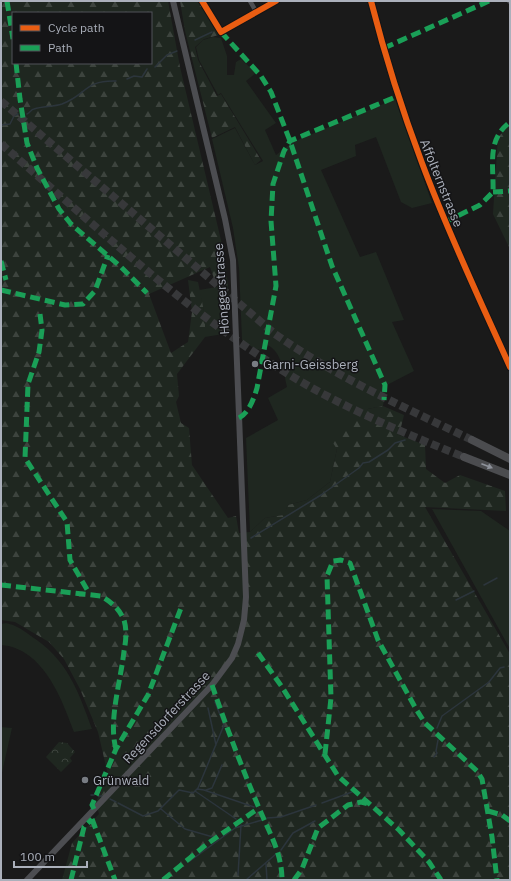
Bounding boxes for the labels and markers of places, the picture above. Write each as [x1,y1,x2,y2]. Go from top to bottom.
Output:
place label: Garni-Geissberg [263,356,358,373]
marker: Garni-Geissberg [250,359,260,369]
place label: Grünwald [93,772,149,789]
marker: Grünwald [80,775,90,785]

